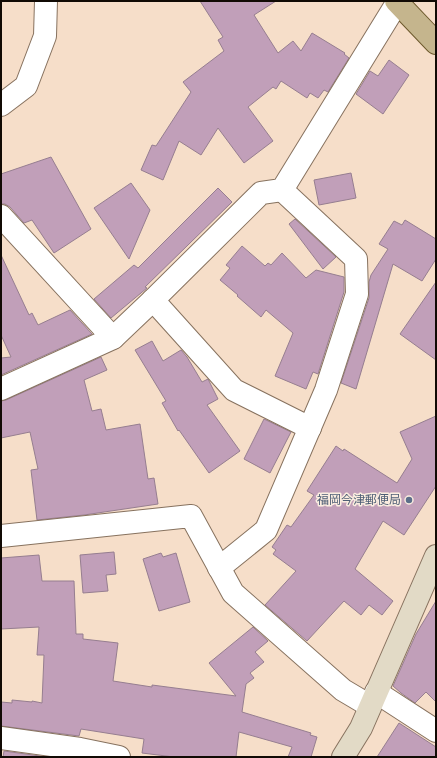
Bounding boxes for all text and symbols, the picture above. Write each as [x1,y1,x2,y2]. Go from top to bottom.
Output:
place label: 福岡今津郵便局 [317,492,401,506]
marker: 福岡今津郵便局 [404,495,414,505]

